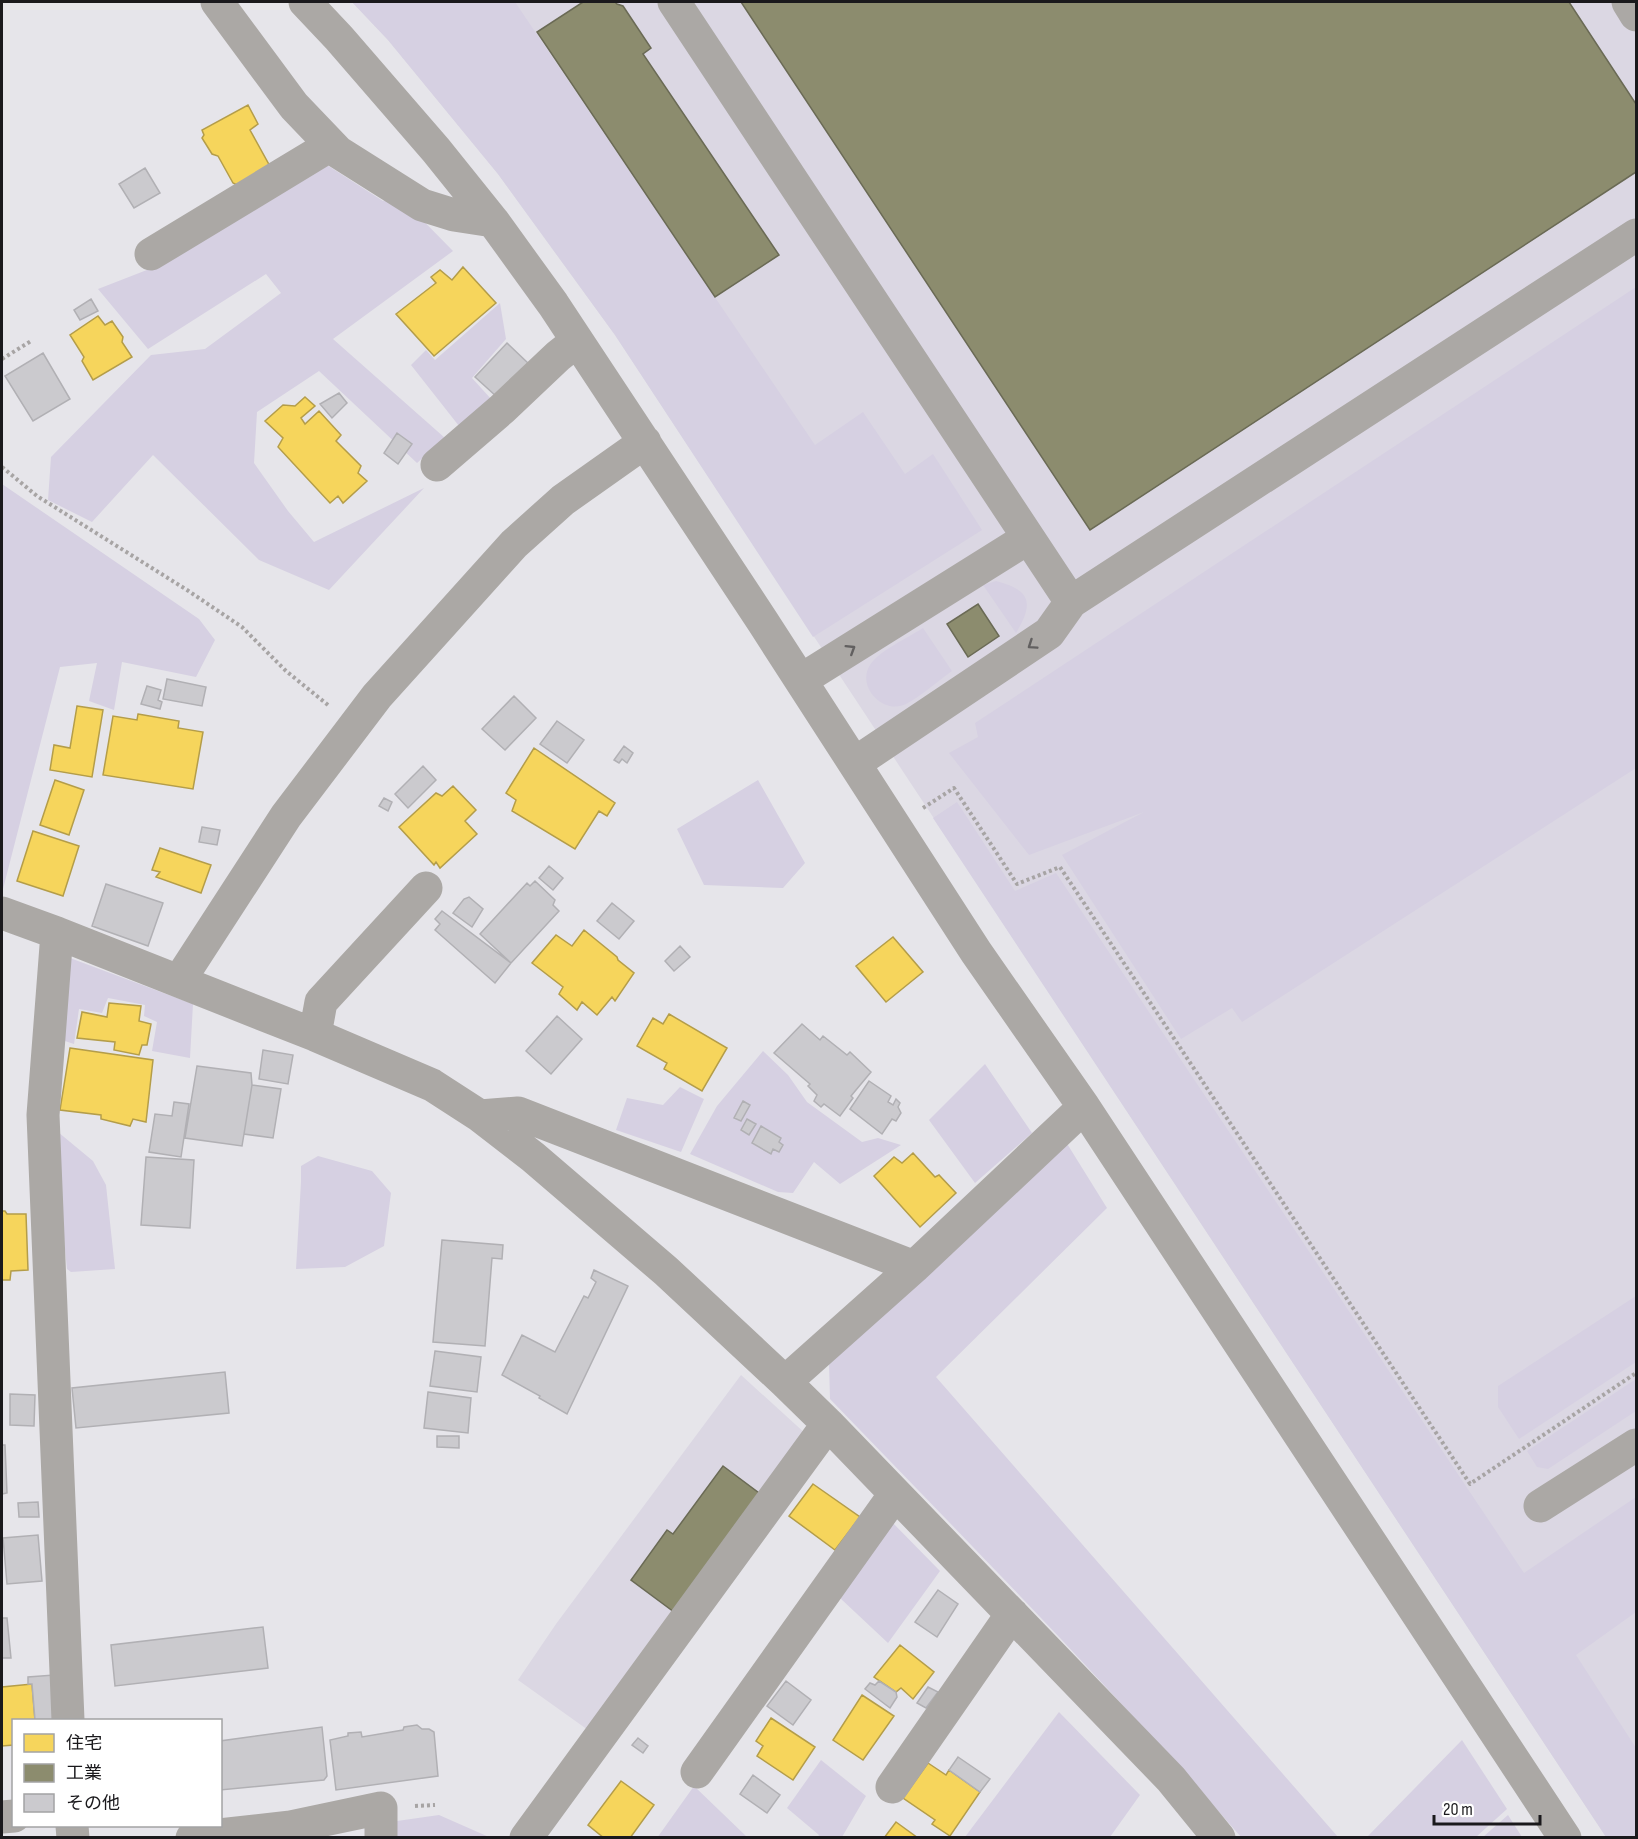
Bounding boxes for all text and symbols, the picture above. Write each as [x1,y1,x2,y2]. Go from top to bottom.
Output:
one-way arrow [1028,638,1039,649]
one-way arrow [845,645,855,657]
legend [12,1719,222,1827]
text: 住宅 [66,1733,102,1754]
text: 工業 [66,1763,102,1784]
scale bar [1434,1788,1540,1826]
text: その他 [66,1793,120,1814]
text: 20 m [1443,1799,1473,1820]

